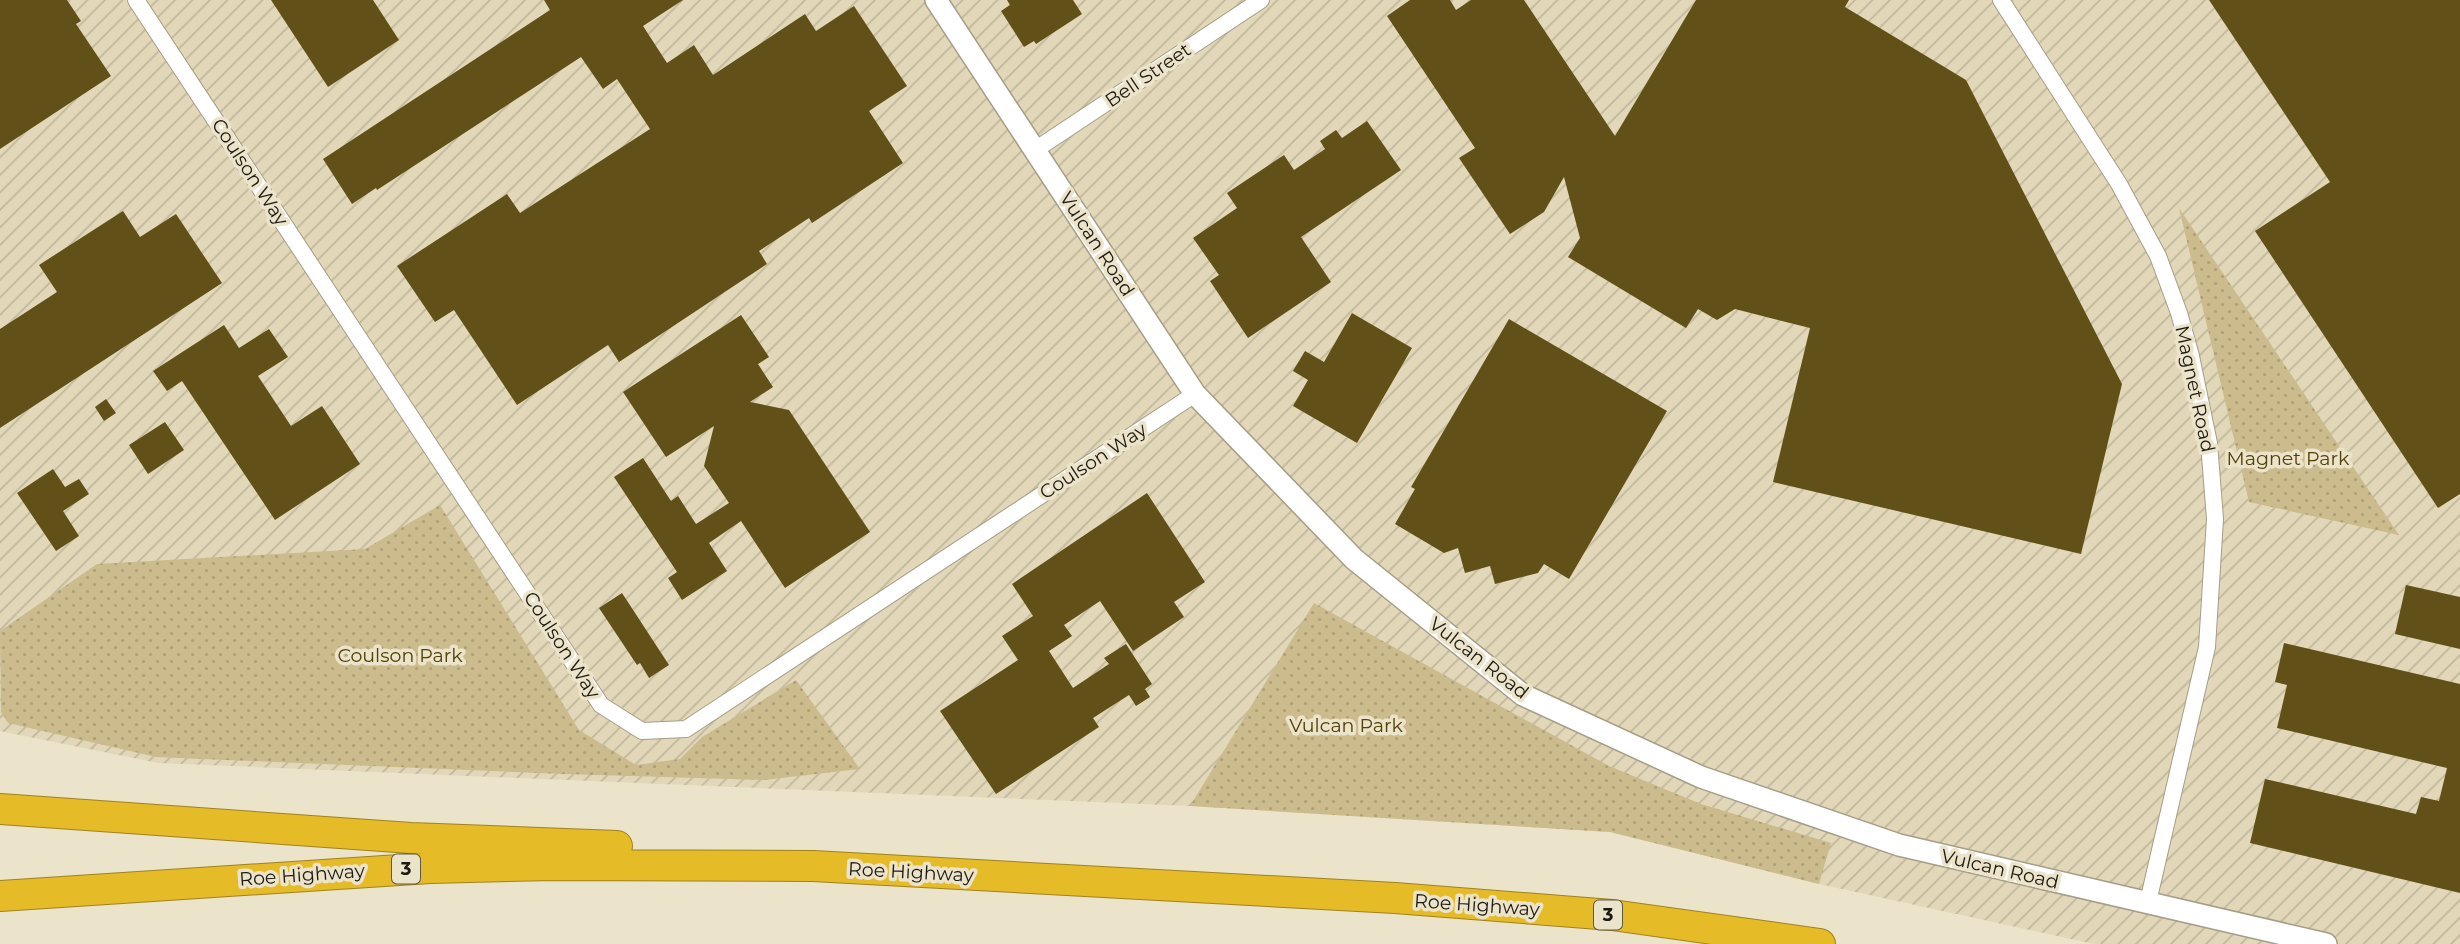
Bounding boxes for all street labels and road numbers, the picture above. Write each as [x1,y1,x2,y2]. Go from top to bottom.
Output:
street label: Bell Street [1101,38,1195,112]
street label: Coulson Way [207,114,294,230]
street label: Vulcan Road [1055,187,1139,301]
street label: Magnet Road [2170,323,2220,455]
street label: Coulson Way [1035,417,1151,504]
street label: Coulson Way [519,587,606,703]
street label: Vulcan Road [1425,612,1533,704]
street label: Vulcan Road [1939,844,2061,894]
road number: 3 [392,854,420,884]
street label: Roe Highway [848,857,975,887]
street label: Roe Highway [238,859,366,891]
street label: Roe Highway [1413,889,1541,921]
road number: 3 [1594,900,1622,930]

